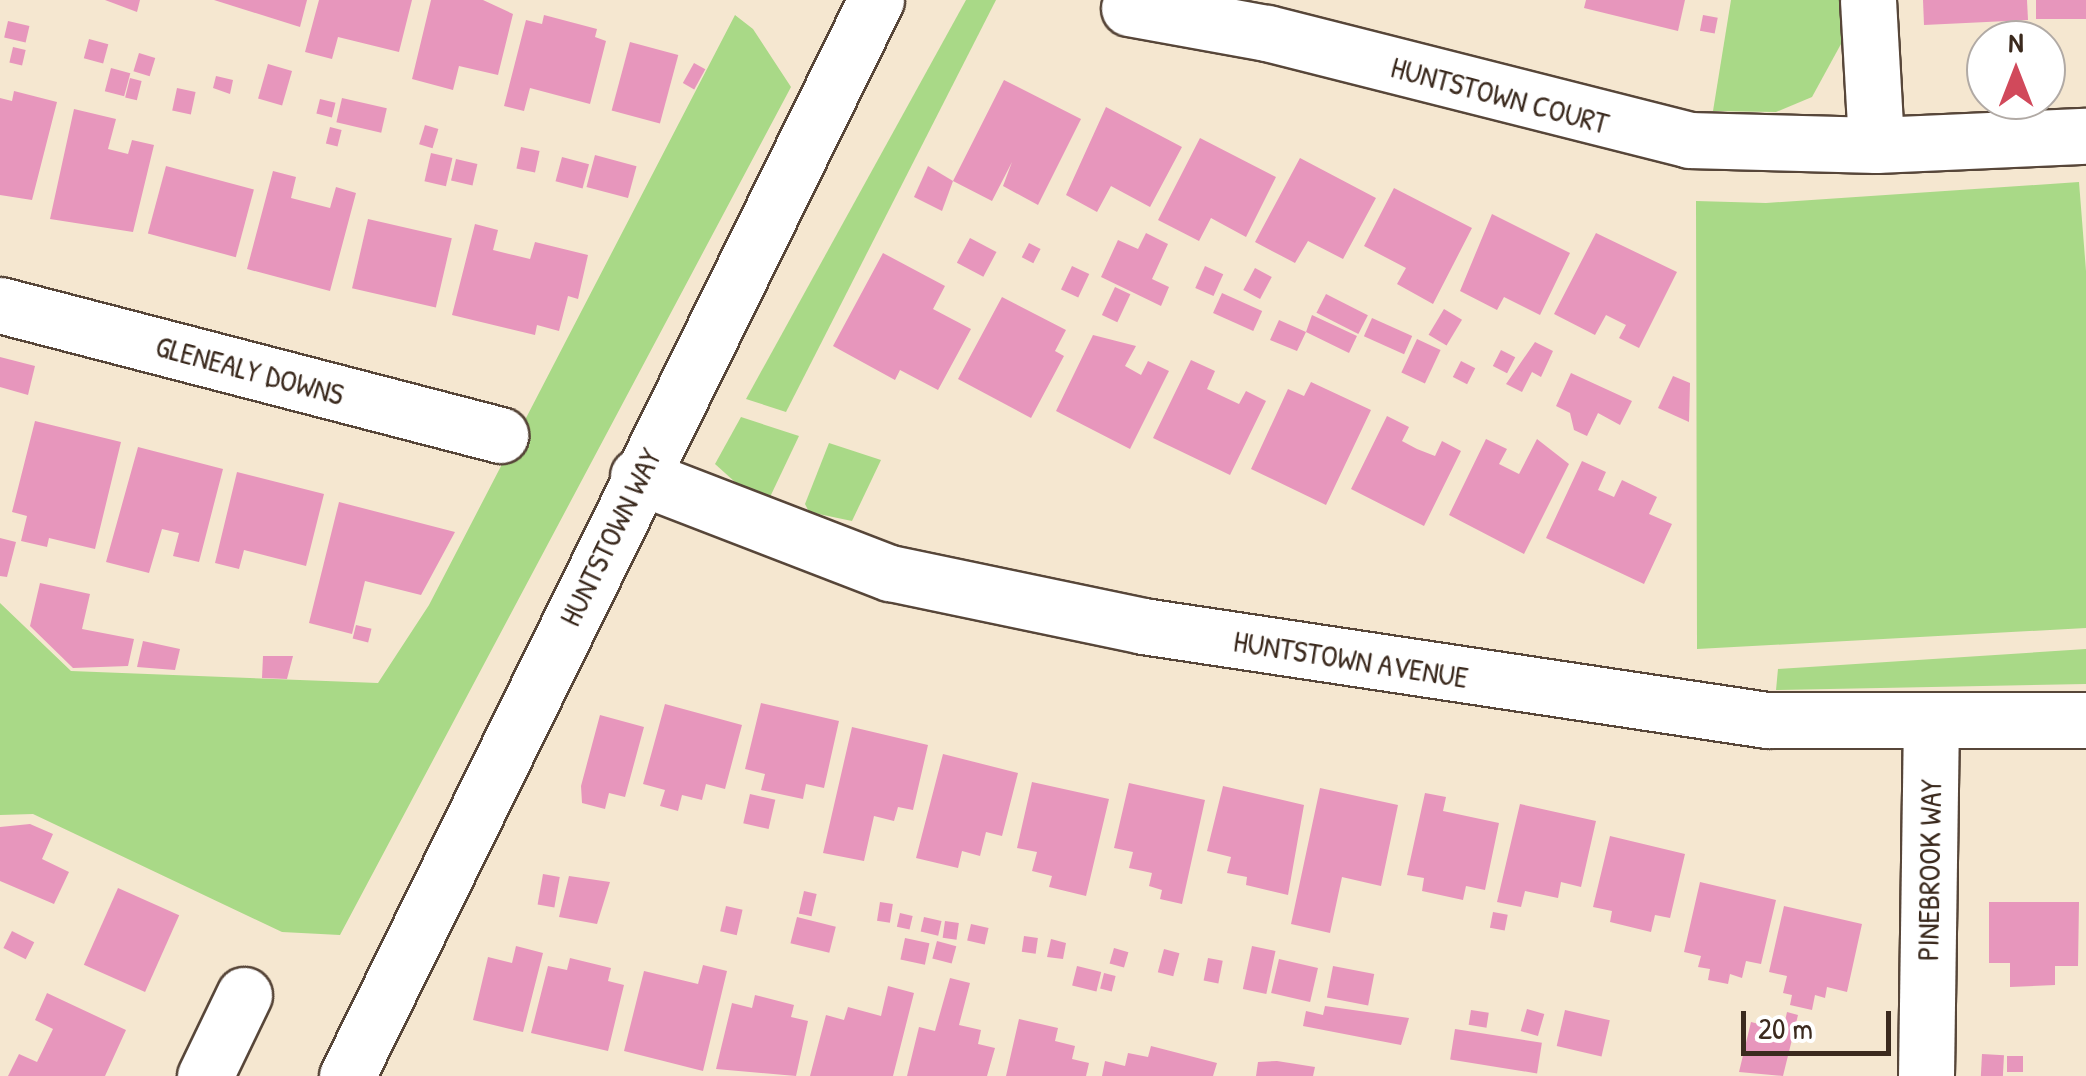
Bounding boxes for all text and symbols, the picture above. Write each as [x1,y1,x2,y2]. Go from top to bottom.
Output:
north arrow [1966,20,2066,120]
text: N [2009,23,2023,61]
street label: HUNTSTOWN COURT [1387,49,1613,141]
street label: GLENEALY DOWNS [152,328,348,412]
street label: HUNTSTOWN WAY [552,442,668,632]
street label: HUNTSTOWN AVENUE [1231,623,1471,695]
street label: PINEBROOK WAY [1909,779,1949,961]
scale bar [1746,991,1896,1053]
text: 20 m [1758,1008,1813,1048]

